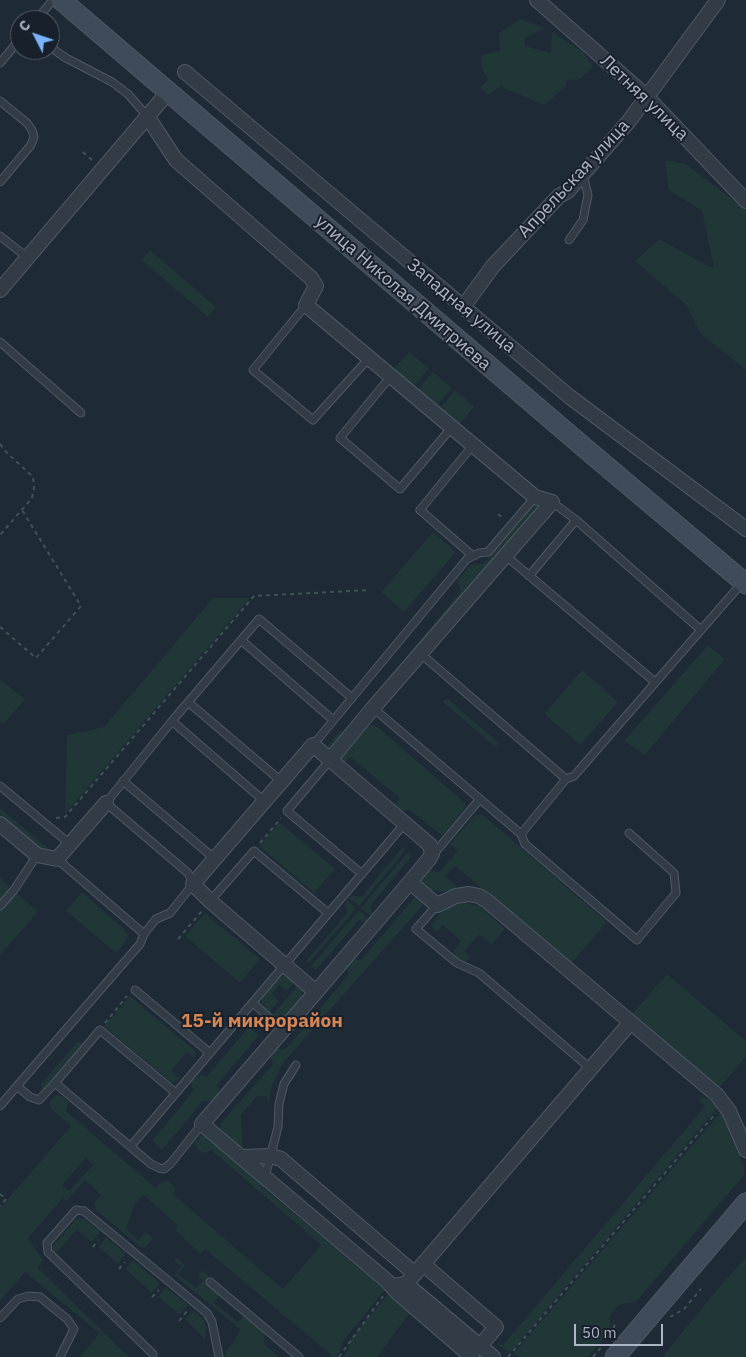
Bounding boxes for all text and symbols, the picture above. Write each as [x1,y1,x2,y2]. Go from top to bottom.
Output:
north arrow [10,10,60,60]
text: С [15,16,34,35]
street label: Летняя улица [595,50,693,146]
street label: Апрельская улица [514,115,634,243]
street label: улица Николая Дмитриева [311,211,495,375]
street label: Западная улица [402,254,520,358]
district label: 15-й микрорайон [181,1011,343,1033]
scale bar [576,1314,665,1346]
text: 50 m [582,1323,617,1342]

